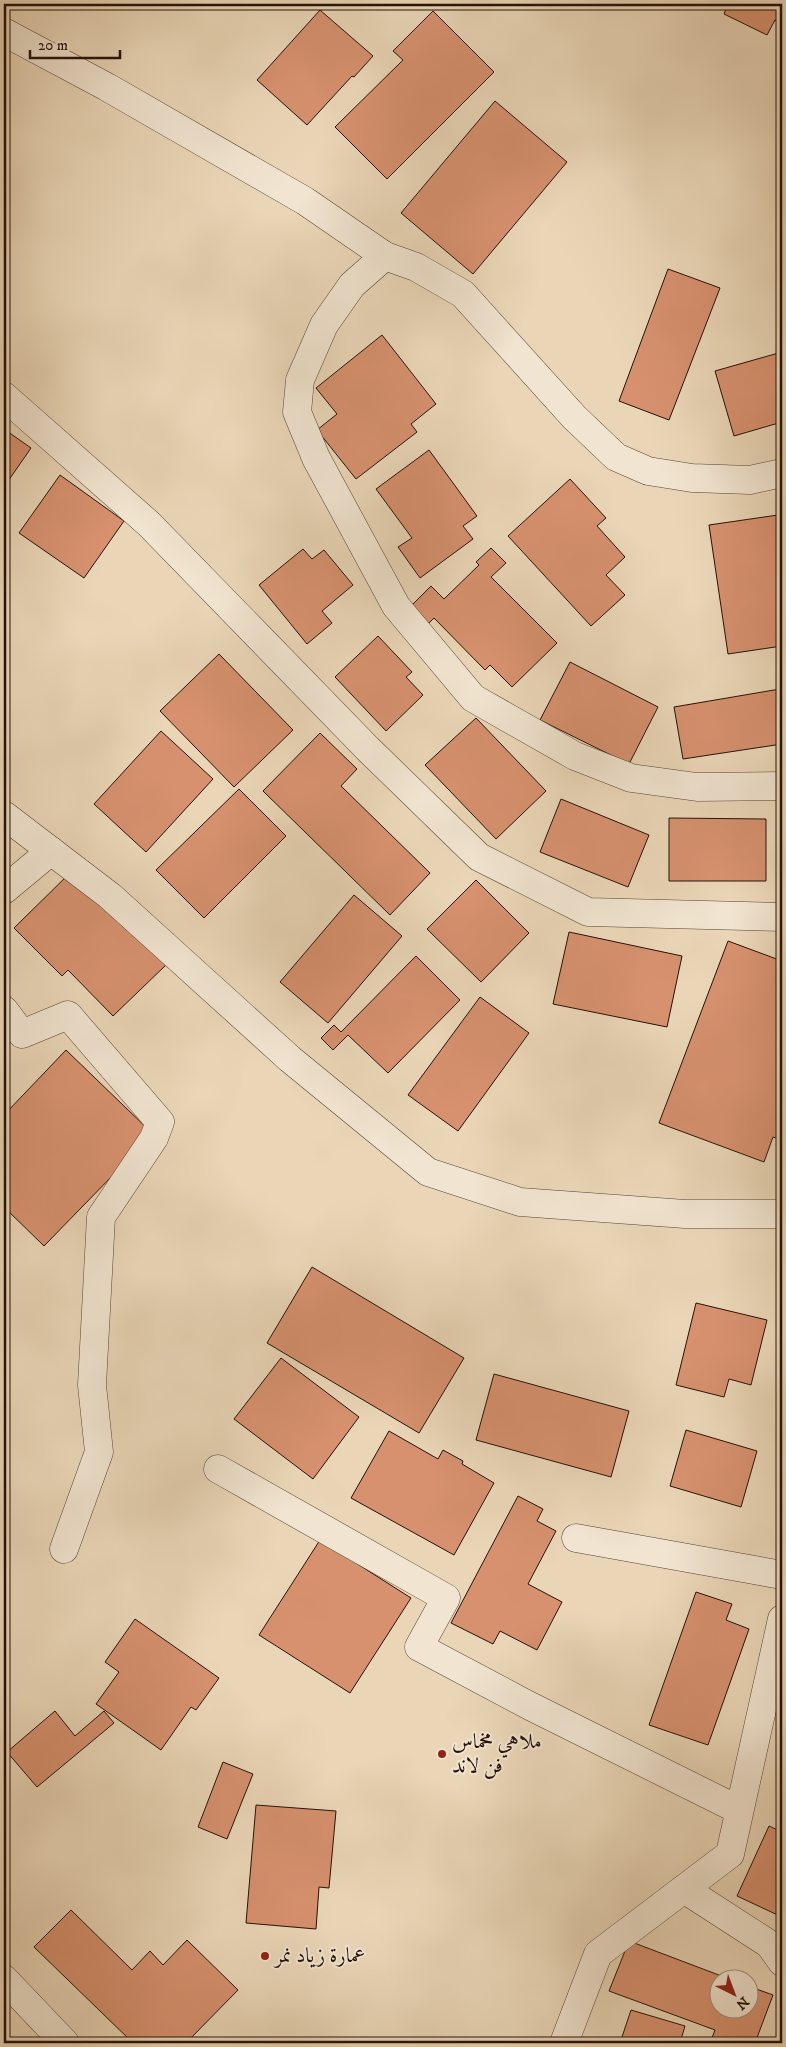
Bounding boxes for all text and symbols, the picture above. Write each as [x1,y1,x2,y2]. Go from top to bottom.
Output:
scale bar [30,28,120,60]
text: 20 m [38,36,68,55]
place label: ملاهي مخماس فن لاند [452,1729,542,1779]
marker: ملاهي مخماس فن لاند [436,1748,448,1760]
place label: عمارة زياد نمر [273,1943,365,1969]
marker: عمارة زياد نمر [259,1950,271,1962]
north arrow [708,1970,758,2020]
text: N [731,1992,752,2014]

